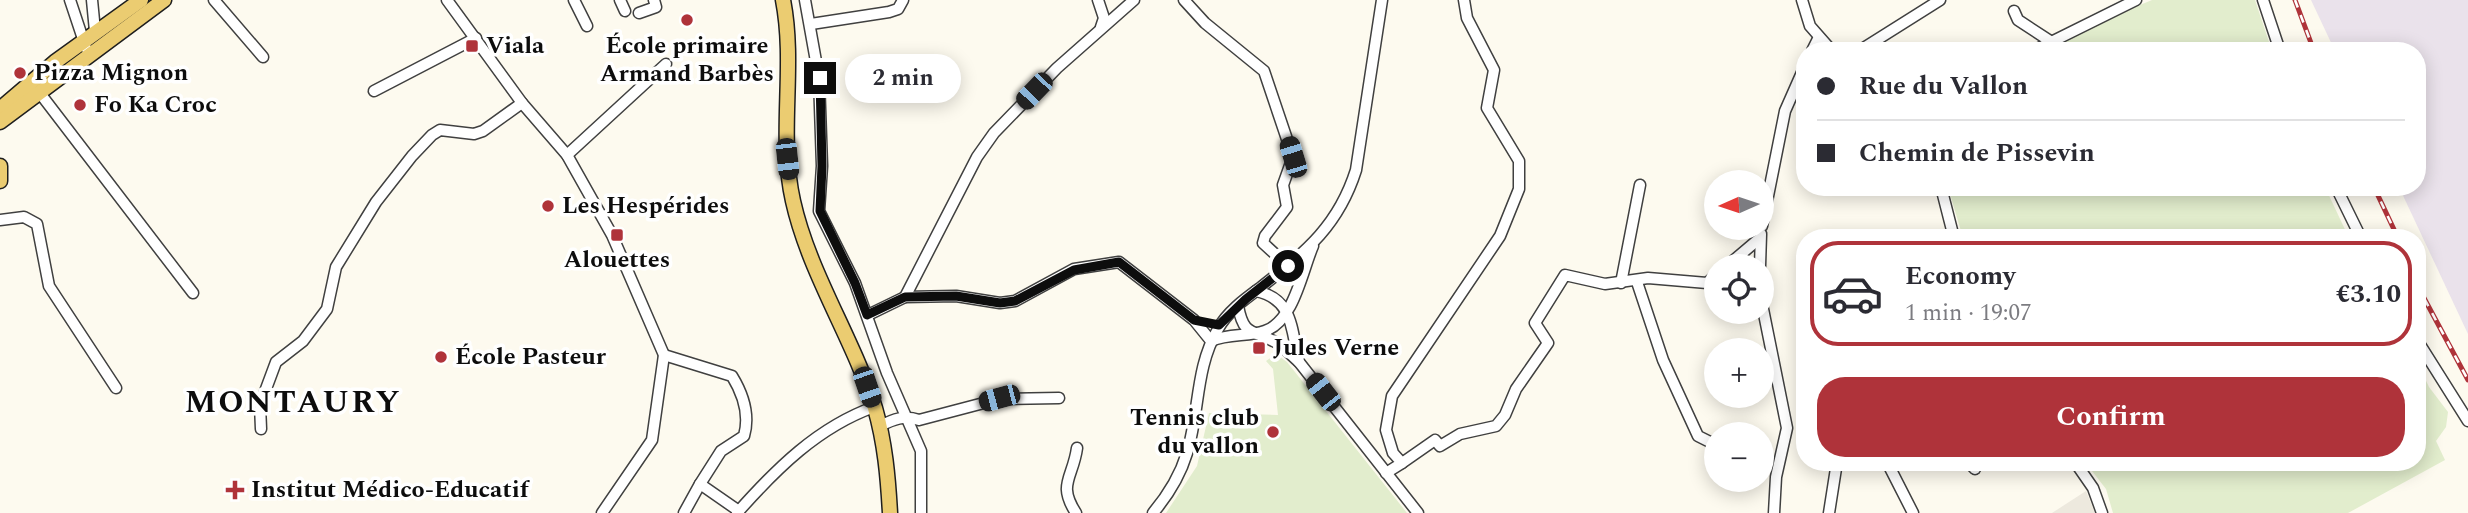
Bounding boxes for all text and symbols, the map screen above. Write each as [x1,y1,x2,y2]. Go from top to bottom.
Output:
marker: École primaire Armand Barbès [679,12,695,28]
place label: Viala [486,28,545,64]
place label: École primaire Armand Barbès [600,28,774,92]
marker: Viala [464,38,480,54]
callout: 2 min [844,54,960,102]
place label: Pizza Mignon [34,55,188,91]
text: 2 min [872,61,934,96]
route end [804,62,836,94]
marker: Pizza Mignon [12,65,28,81]
text: Rue du Vallon [1859,66,2028,106]
car [1012,69,1057,113]
place label: Fo Ka Croc [94,87,217,123]
marker: Fo Ka Croc [72,97,88,113]
text: Chemin de Pissevin [1859,133,2095,173]
car [1277,134,1310,180]
car [775,137,800,181]
north arrow [1704,170,1774,240]
map controls [1704,170,1774,492]
place label: Les Hespérides [562,188,729,224]
marker: Les Hespérides [540,198,556,214]
marker: Alouettes [609,227,625,243]
place label: Alouettes [564,242,670,278]
route start [1272,250,1304,282]
button: locate [1704,254,1774,324]
text: Economy [1905,256,2015,296]
icon: car [1821,262,1884,325]
text: €3.10 [2336,274,2401,314]
text: 1 min · 19:07 [1905,296,2032,331]
place label: Jules Verne [1273,330,1399,366]
button: + [1704,338,1774,408]
place label: École Pasteur [455,339,607,375]
marker: Jules Verne [1251,340,1267,356]
marker: École Pasteur [433,349,449,365]
car [851,364,884,410]
car [1302,369,1345,415]
button: Confirm [1817,377,2405,457]
district label: MONTAURY [184,378,402,427]
car [976,382,1023,414]
place label: Tennis club du vallon [1130,400,1259,464]
button: − [1704,422,1774,492]
marker: Tennis club du vallon [1265,424,1281,440]
place label: Institut Médico-Educatif [251,472,531,508]
marker: Institut Médico-Educatif [225,480,245,500]

